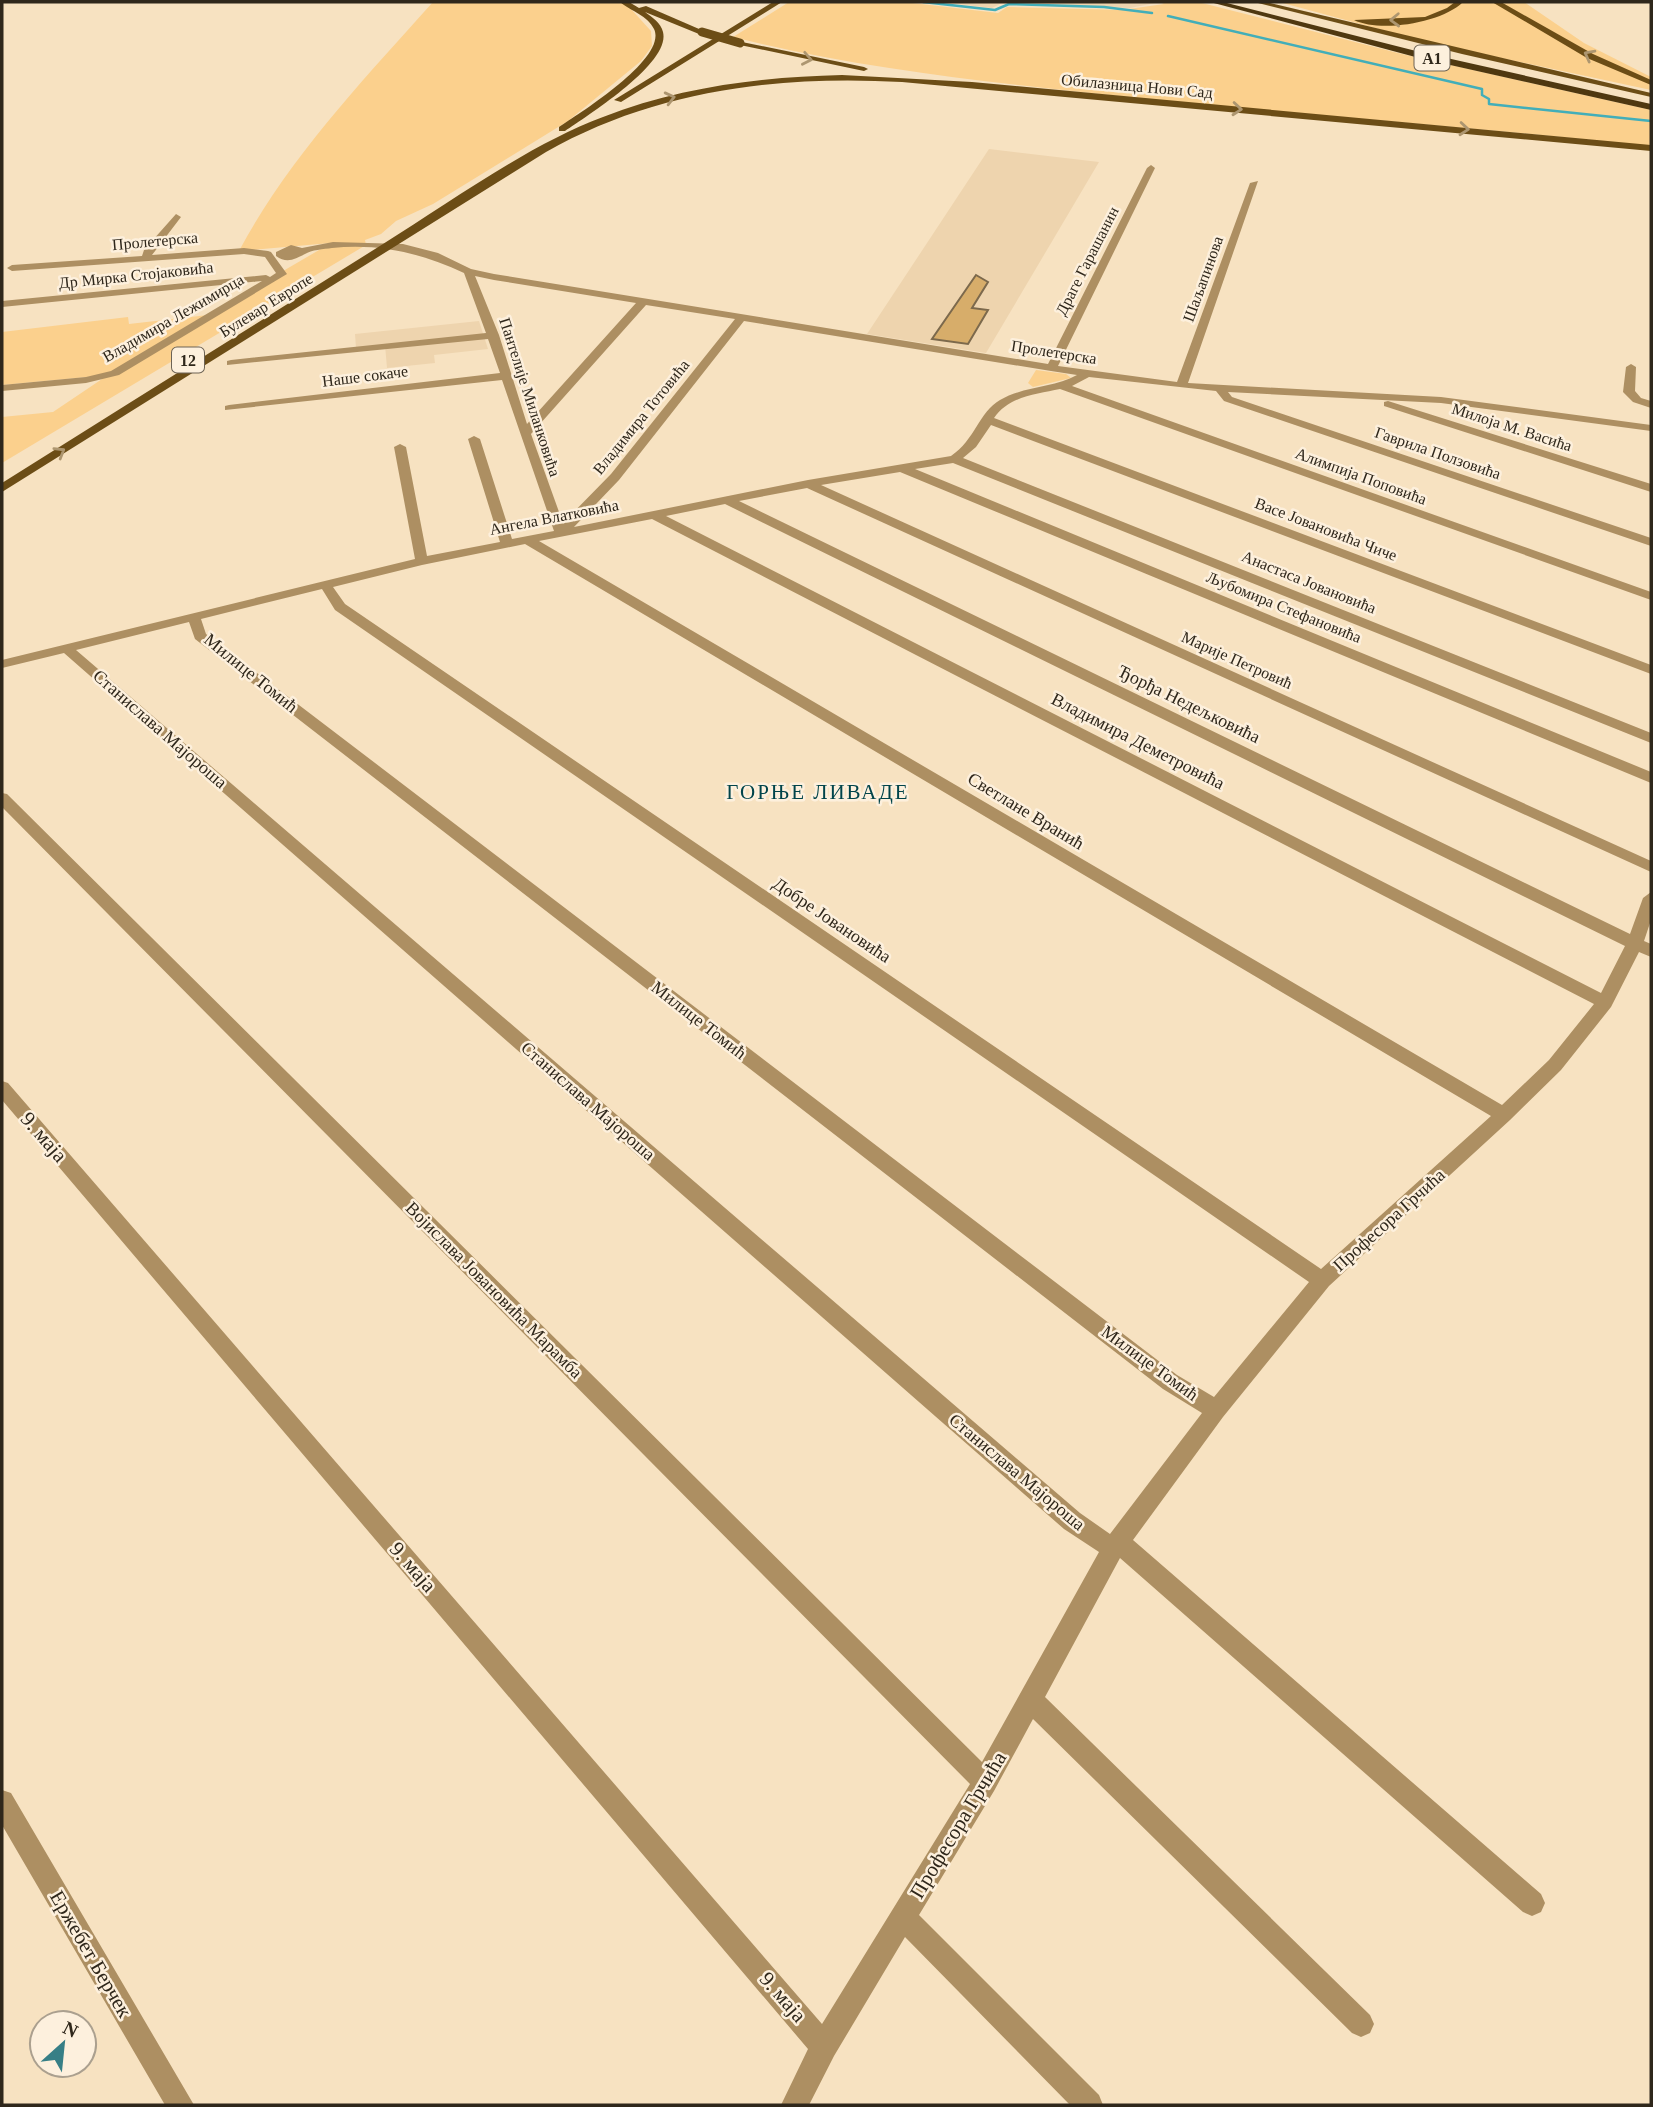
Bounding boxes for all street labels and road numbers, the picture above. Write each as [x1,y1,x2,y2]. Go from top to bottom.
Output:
road number: A1 [1414,46,1450,71]
street label: Обилазница Нови Сад [1060,71,1213,102]
street label: Драге Гарашанин [1052,203,1123,319]
street label: Пролетерска [111,229,199,254]
street label: Шаљапинова [1180,234,1226,324]
street label: Др Мирка Стојаковића [58,258,214,293]
street label: Булевар Европе [216,270,316,341]
street label: Владимира Лежимирца [99,271,247,366]
street label: Пантелије Миланковића [495,315,564,479]
street label: Пролетерска [1010,337,1098,368]
road number: 12 [172,348,204,372]
street label: Владимира Тотовића [590,356,693,478]
street label: Наше сокаче [321,362,409,390]
street label: Милоја М. Васића [1450,400,1574,455]
street label: Гаврила Ползовића [1373,423,1503,483]
street label: Алимпија Поповића [1293,444,1429,509]
street label: Васе Јовановића Чиче [1253,494,1399,564]
street label: Ангела Влатковића [488,496,620,538]
street label: Анастаса Јовановића [1239,547,1379,617]
street label: Љубомира Стефановића [1204,568,1364,647]
street label: Марије Петровић [1179,628,1295,693]
street label: Милице Томић [200,629,302,717]
street label: Ђорђа Недељковића [1115,661,1263,747]
street label: Станислава Мајороша [89,665,231,793]
street label: Владимира Деметровића [1048,689,1228,793]
street label: Светлане Вранић [964,768,1088,854]
street label: Добре Јовановића [769,873,895,967]
street label: Милице Томић [648,977,750,1063]
street label: Станислава Мајороша [517,1037,659,1165]
street label: 9. маја [16,1107,73,1168]
street label: Професора Грчића [1329,1165,1449,1275]
street label: Војислава Јовановића Марамба [402,1198,586,1382]
street label: Милице Томић [1098,1321,1202,1405]
street label: Станислава Мајороша [945,1409,1089,1535]
street label: 9. маја [385,1537,442,1598]
street label: Професора Грчића [905,1747,1012,1903]
street label: Ержебет Берчек [45,1886,137,2022]
street label: 9. маја [755,1967,812,2028]

